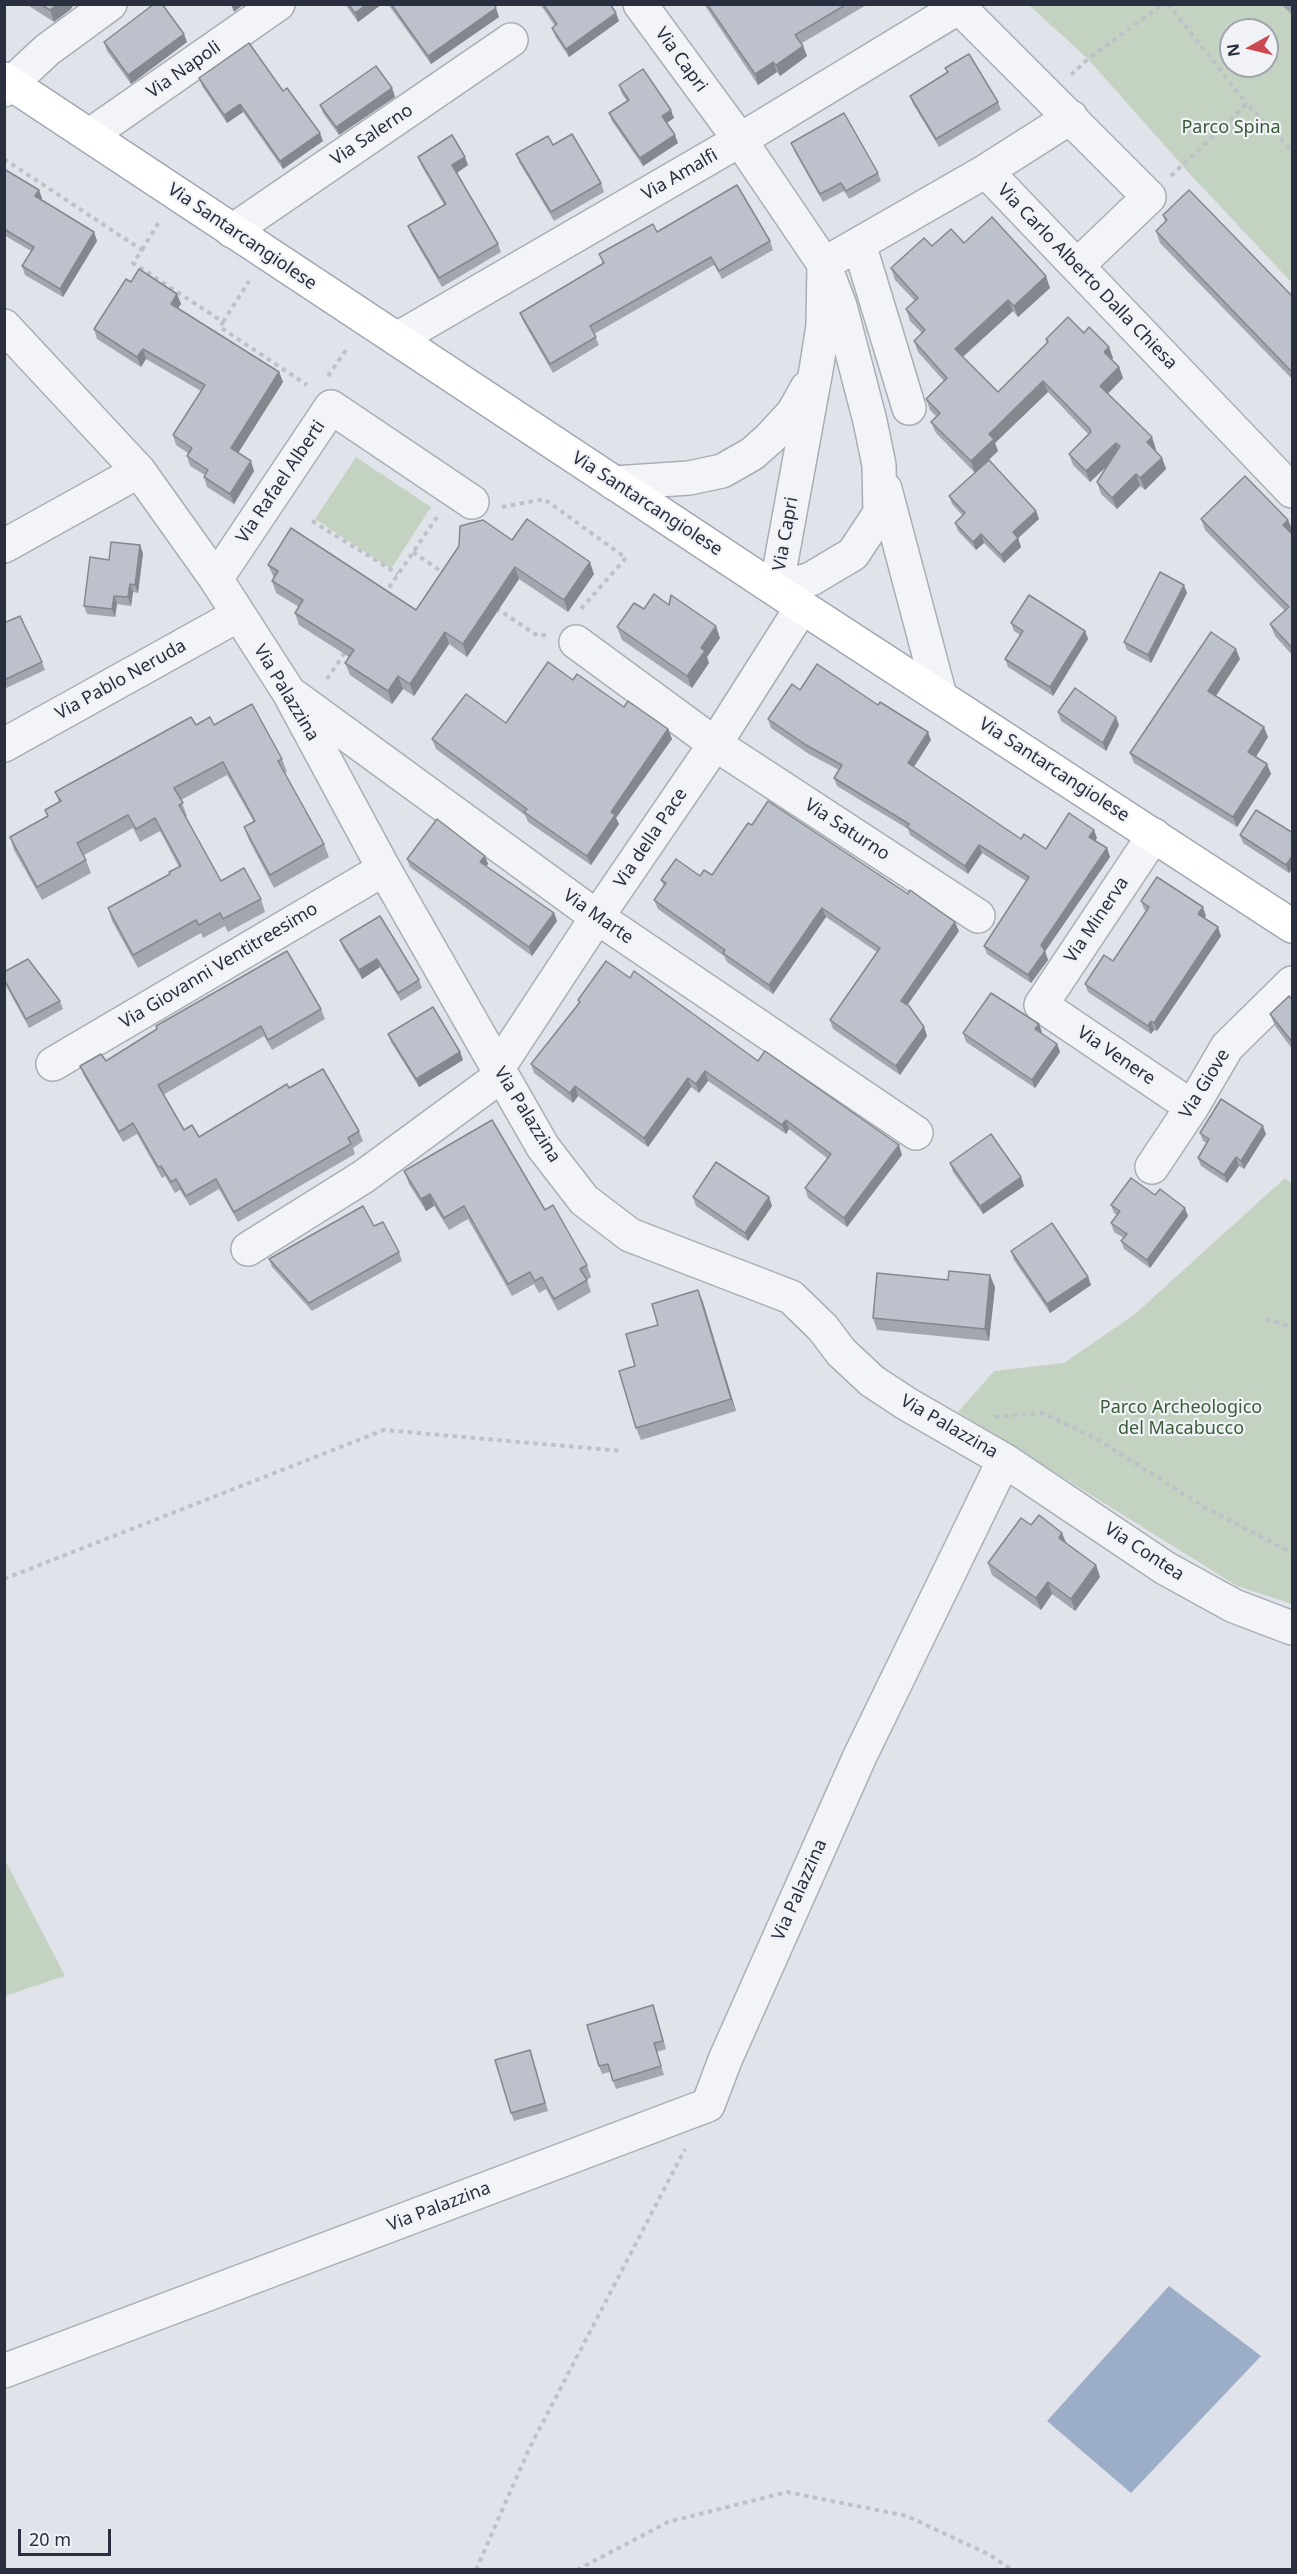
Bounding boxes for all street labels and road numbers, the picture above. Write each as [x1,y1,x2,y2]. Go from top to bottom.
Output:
street label: Via Capri [650,23,712,97]
street label: Via Napoli [143,37,225,103]
street label: Via Salerno [327,100,417,170]
street label: Via Amalfi [638,145,722,205]
street label: Via Santarcangiolese [163,179,321,295]
street label: Via Carlo Alberto Dalla Chiesa [993,180,1181,374]
street label: Via Rafael Alberti [232,417,330,547]
street label: Via Santarcangiolese [568,447,726,561]
street label: Via Capri [769,495,803,573]
street label: Via Pablo Neruda [52,635,190,725]
street label: Via Palazzina [249,641,323,745]
street label: Via Santarcangiolese [975,713,1133,827]
street label: Via della Pace [610,784,692,892]
street label: Via Saturno [800,794,894,866]
street label: Via Minerva [1060,873,1134,967]
street label: Via Marte [559,885,637,949]
street label: Via Giovanni Ventitreesimo [116,898,322,1034]
street label: Via Venere [1073,1022,1159,1090]
street label: Via Giove [1175,1045,1235,1123]
street label: Via Palazzina [489,1063,565,1167]
street label: Via Palazzina [897,1390,1001,1464]
street label: Via Contea [1100,1518,1188,1586]
street label: Via Palazzina [768,1836,832,1944]
street label: Via Palazzina [384,2177,494,2237]

